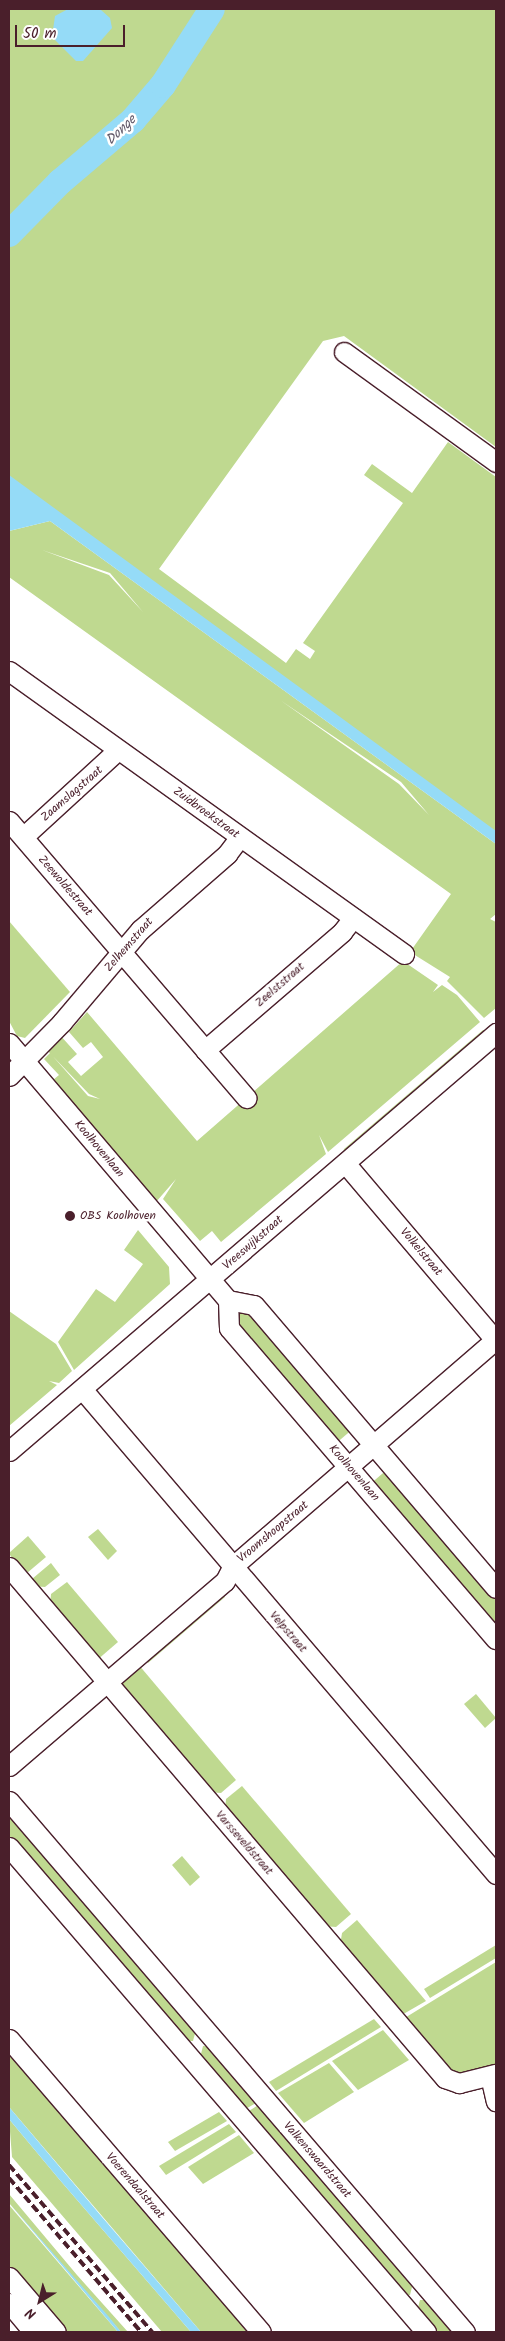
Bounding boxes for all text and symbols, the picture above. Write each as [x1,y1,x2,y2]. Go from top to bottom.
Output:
scale bar [18,15,128,47]
text: 50 m [23,22,57,46]
water label: Donge [102,112,140,148]
street label: Zaamslagstraat [38,763,106,825]
street label: Zuidbroekstraat [170,784,242,842]
street label: Zeewoldestraat [35,853,95,919]
street label: Zelhemstraat [102,915,156,975]
street label: Zeelststraat [252,960,308,1010]
street label: Koolhovenlaan [71,1117,127,1181]
place label: OBS Koolhoven [80,1209,156,1223]
marker: OBS Koolhoven [64,1210,76,1222]
street label: Vreeswijkstraat [220,1213,286,1273]
street label: Volkelstraat [397,1225,445,1279]
street label: Koolhovenlaan [326,1442,382,1504]
street label: Vroomshoopstraat [234,1498,312,1566]
street label: Velpstraat [266,1608,310,1656]
street label: Varsseveldstraat [212,1808,276,1878]
street label: Valkenswaardstraat [280,2119,354,2201]
street label: Voerendaalstraat [102,2150,168,2222]
north arrow [15,2276,65,2326]
text: N [21,2302,41,2325]

